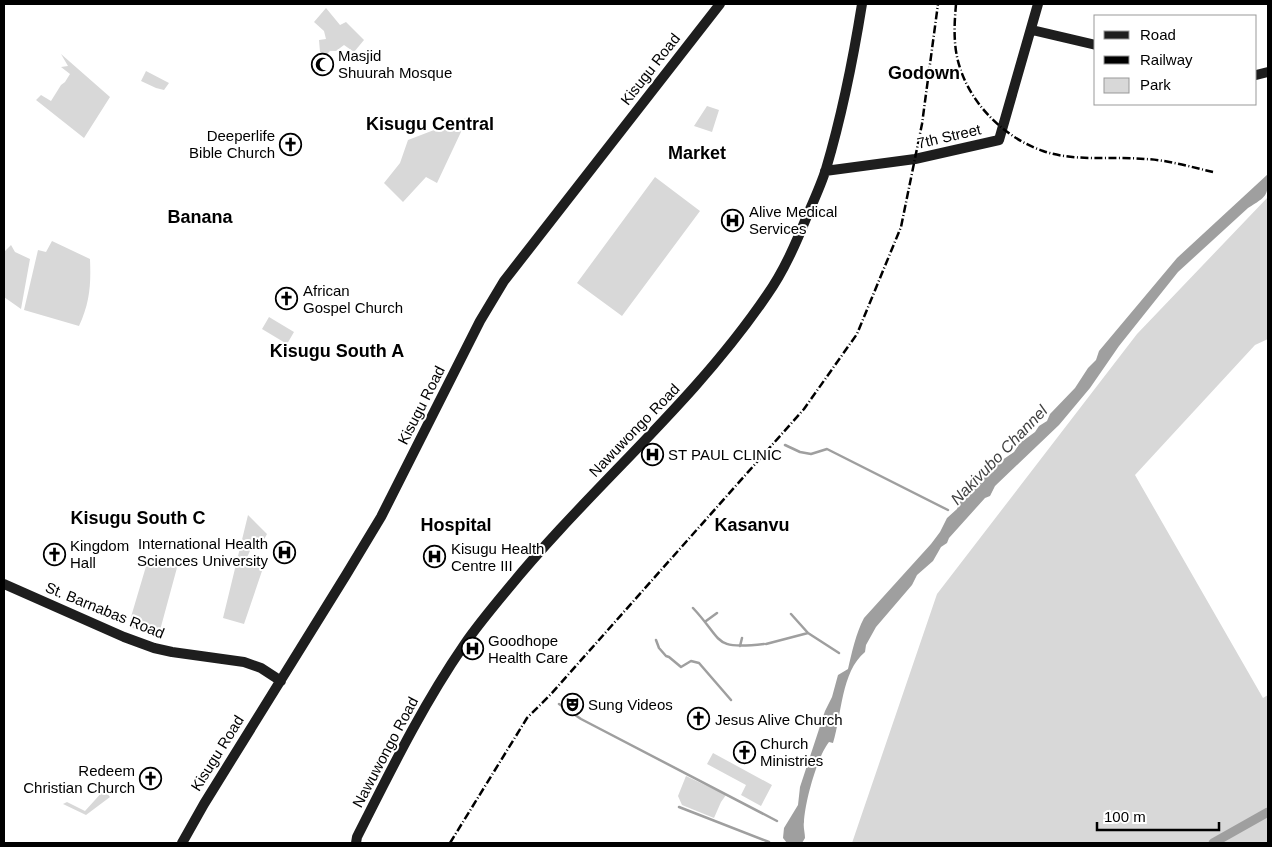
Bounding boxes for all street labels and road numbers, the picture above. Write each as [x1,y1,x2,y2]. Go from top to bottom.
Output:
street label: Kisugu Road [617,30,683,108]
street label: 7th Street [915,120,983,152]
street label: Kisugu Road [394,363,448,447]
street label: Nawuwongo Road [585,380,683,480]
street label: St. Barnabas Road [43,578,167,642]
street label: Nawuwongo Road [349,694,421,810]
street label: Kisugu Road [187,712,247,794]

